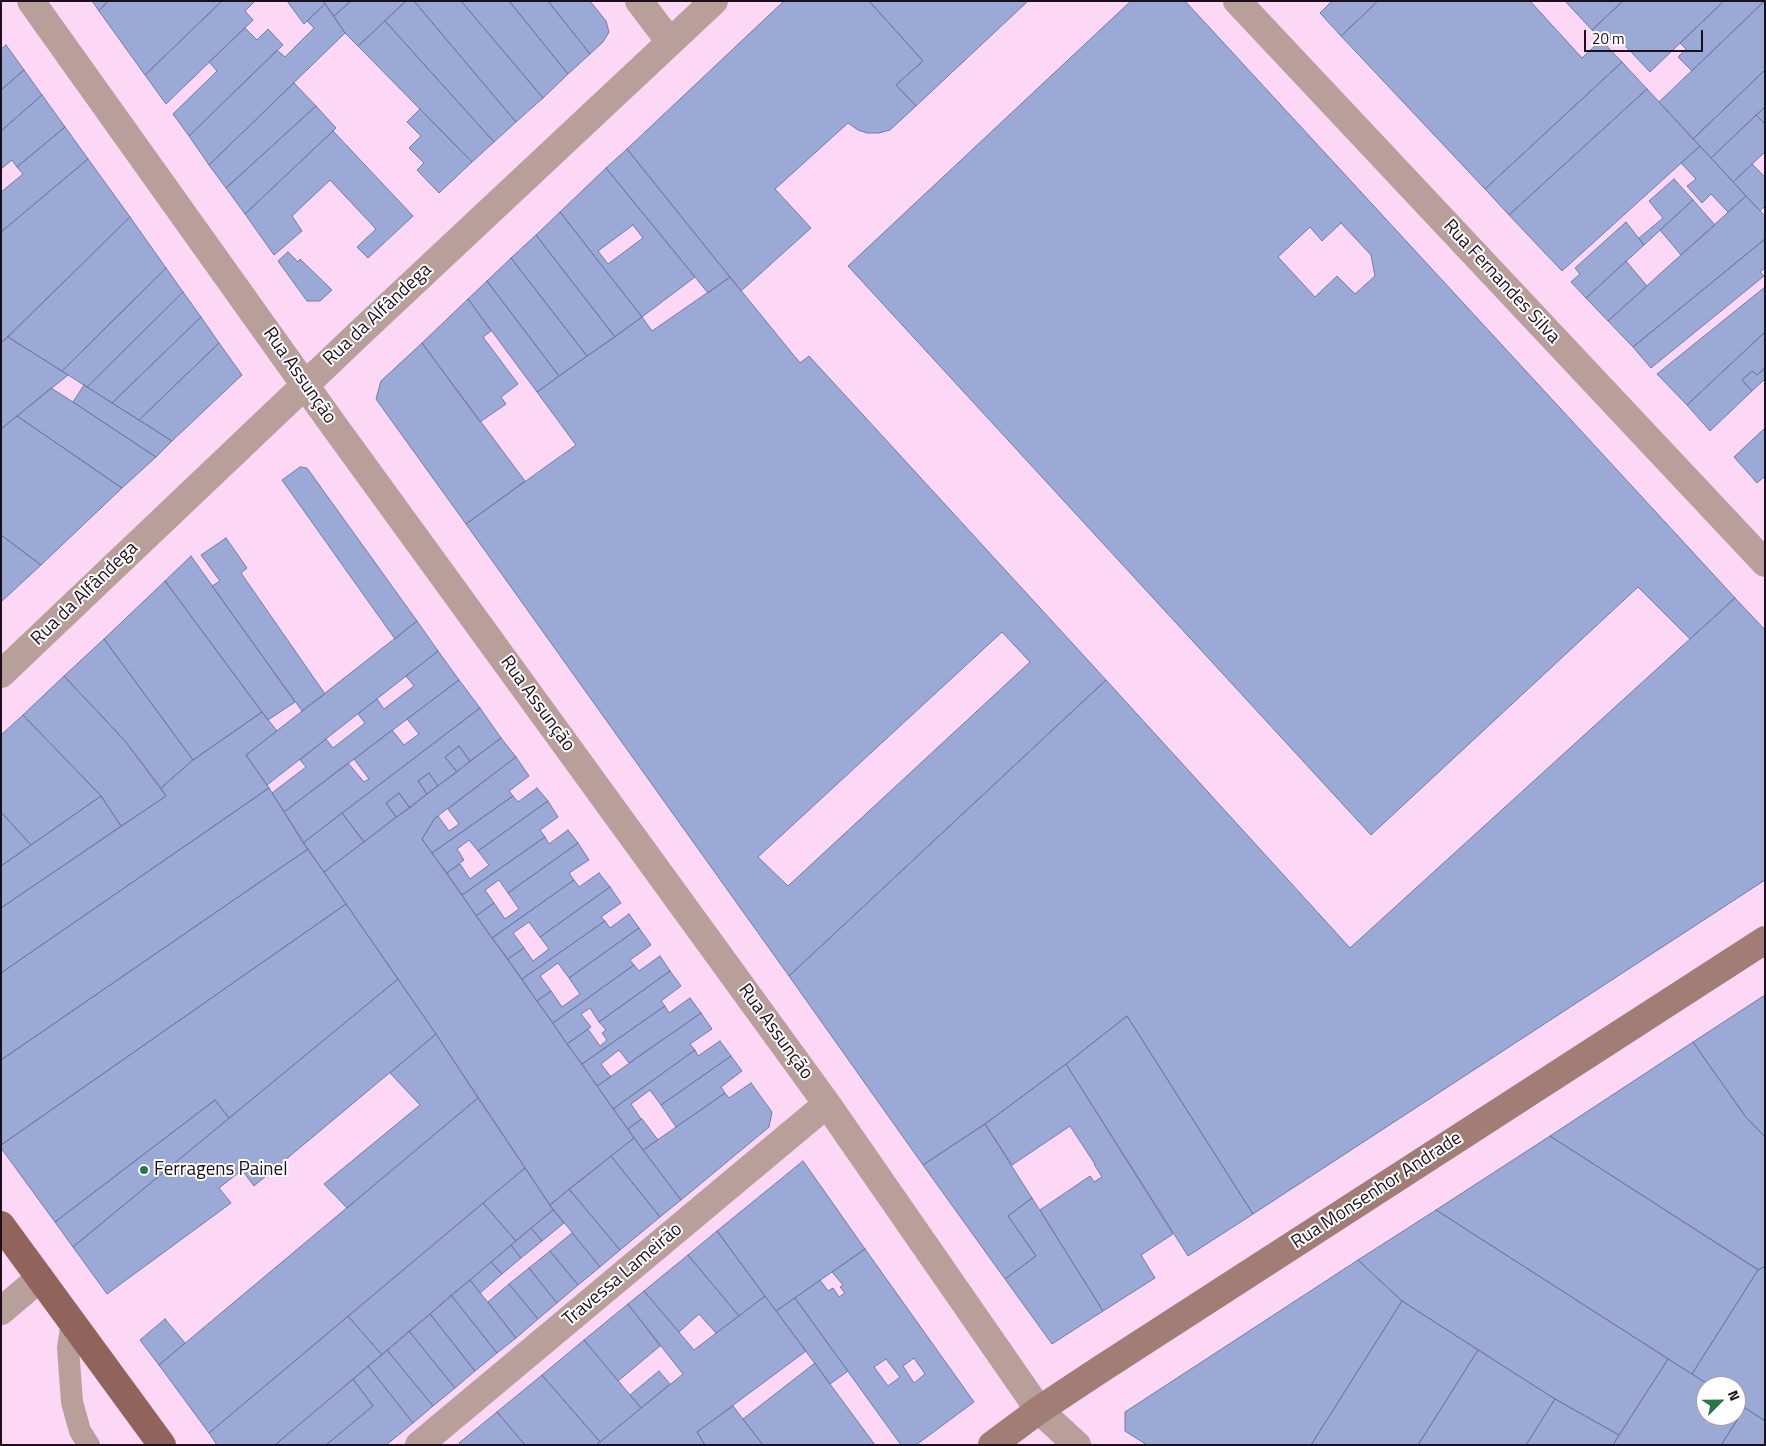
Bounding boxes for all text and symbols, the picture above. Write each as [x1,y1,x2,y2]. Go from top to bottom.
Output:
scale bar [1586,20,1705,52]
text: 20 m [1592,27,1625,50]
street label: Rua Fernandes Silva [1438,215,1564,349]
street label: Rua da Alfândega [319,259,437,371]
street label: Rua Assunção [257,323,341,429]
street label: Rua da Alfândega [27,537,143,651]
street label: Rua Assunção [495,652,579,756]
street label: Rua Assunção [733,980,817,1084]
street label: Rua Monsenhor Andrade [1288,1127,1466,1255]
place label: Ferragens Painel [154,1159,288,1181]
marker: Ferragens Painel [138,1164,150,1176]
street label: Travessa Lameirão [559,1218,687,1332]
north arrow [1696,1376,1746,1426]
text: N [1723,1387,1746,1404]

